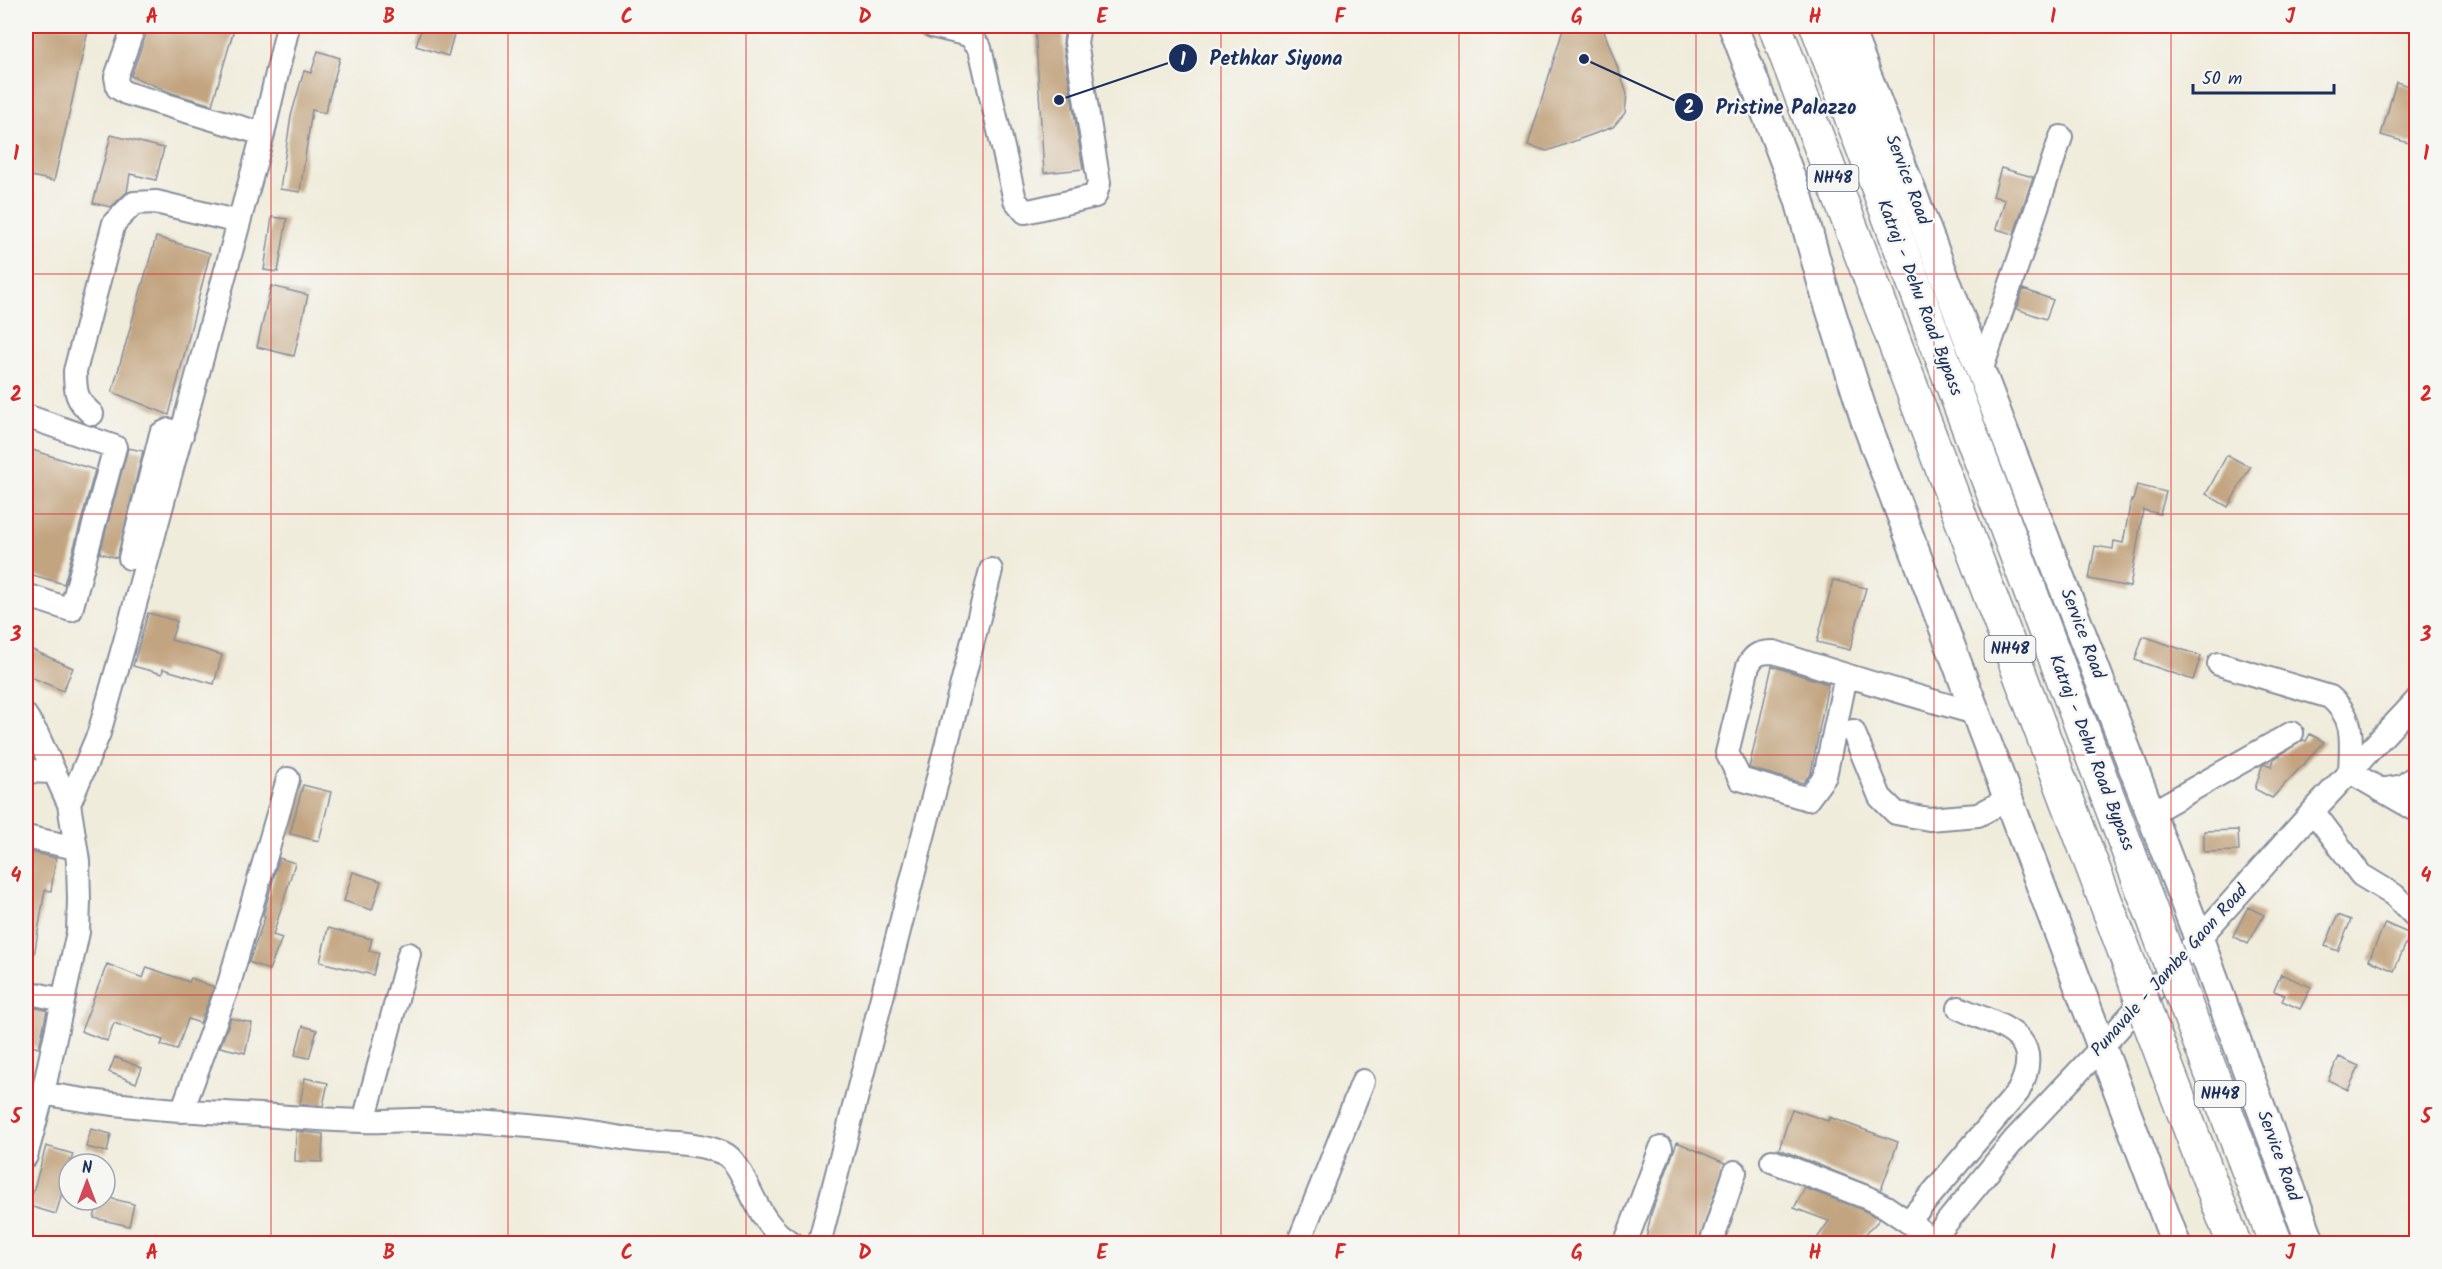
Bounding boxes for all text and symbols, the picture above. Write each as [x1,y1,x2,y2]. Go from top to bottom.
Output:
text: A [146,2,158,34]
text: B [383,2,395,34]
text: C [621,2,633,34]
text: D [858,2,872,34]
text: E [1096,2,1108,34]
text: F [1335,2,1347,34]
text: G [1571,2,1583,34]
text: H [1808,2,1822,34]
text: I [2050,2,2056,34]
text: J [2285,2,2296,34]
callout: Pethkar Siyona [1168,39,1355,77]
text: Pethkar Siyona [1209,44,1343,76]
text: 1 [1180,46,1186,75]
scale bar [2193,57,2334,95]
text: 50 m [2202,65,2242,94]
callout: Pristine Palazzo [1674,88,1868,126]
text: Pristine Palazzo [1716,93,1856,125]
text: 2 [1684,94,1694,123]
street label: Service Road [1876,130,1938,230]
text: 1 [13,139,19,171]
text: 1 [2423,139,2429,171]
road number: NH48 [1808,165,1858,191]
street label: Katraj - Dehu Road Bypass [1868,195,1970,401]
text: 2 [10,380,22,412]
text: 2 [2420,380,2432,412]
street label: Service Road [2051,584,2113,684]
text: 3 [10,620,22,652]
text: 3 [2420,620,2432,652]
road number: NH48 [1984,636,2036,662]
street label: Katraj - Dehu Road Bypass [2040,650,2142,856]
text: 4 [11,861,22,893]
text: 4 [2421,861,2432,893]
street label: Punavale - Jambe Gaon Road [2084,877,2256,1064]
road number: NH48 [2194,1081,2246,1107]
text: 5 [10,1102,23,1134]
text: 5 [2420,1102,2433,1134]
street label: Service Road [2248,1106,2308,1207]
north arrow [57,1152,117,1212]
text: N [82,1156,92,1181]
text: A [146,1238,158,1269]
text: B [383,1238,395,1269]
text: C [621,1238,633,1269]
text: D [858,1238,872,1269]
text: E [1096,1238,1108,1269]
text: F [1335,1238,1347,1269]
text: G [1571,1238,1583,1269]
text: H [1808,1238,1822,1269]
text: I [2050,1238,2056,1269]
text: J [2285,1238,2296,1269]

